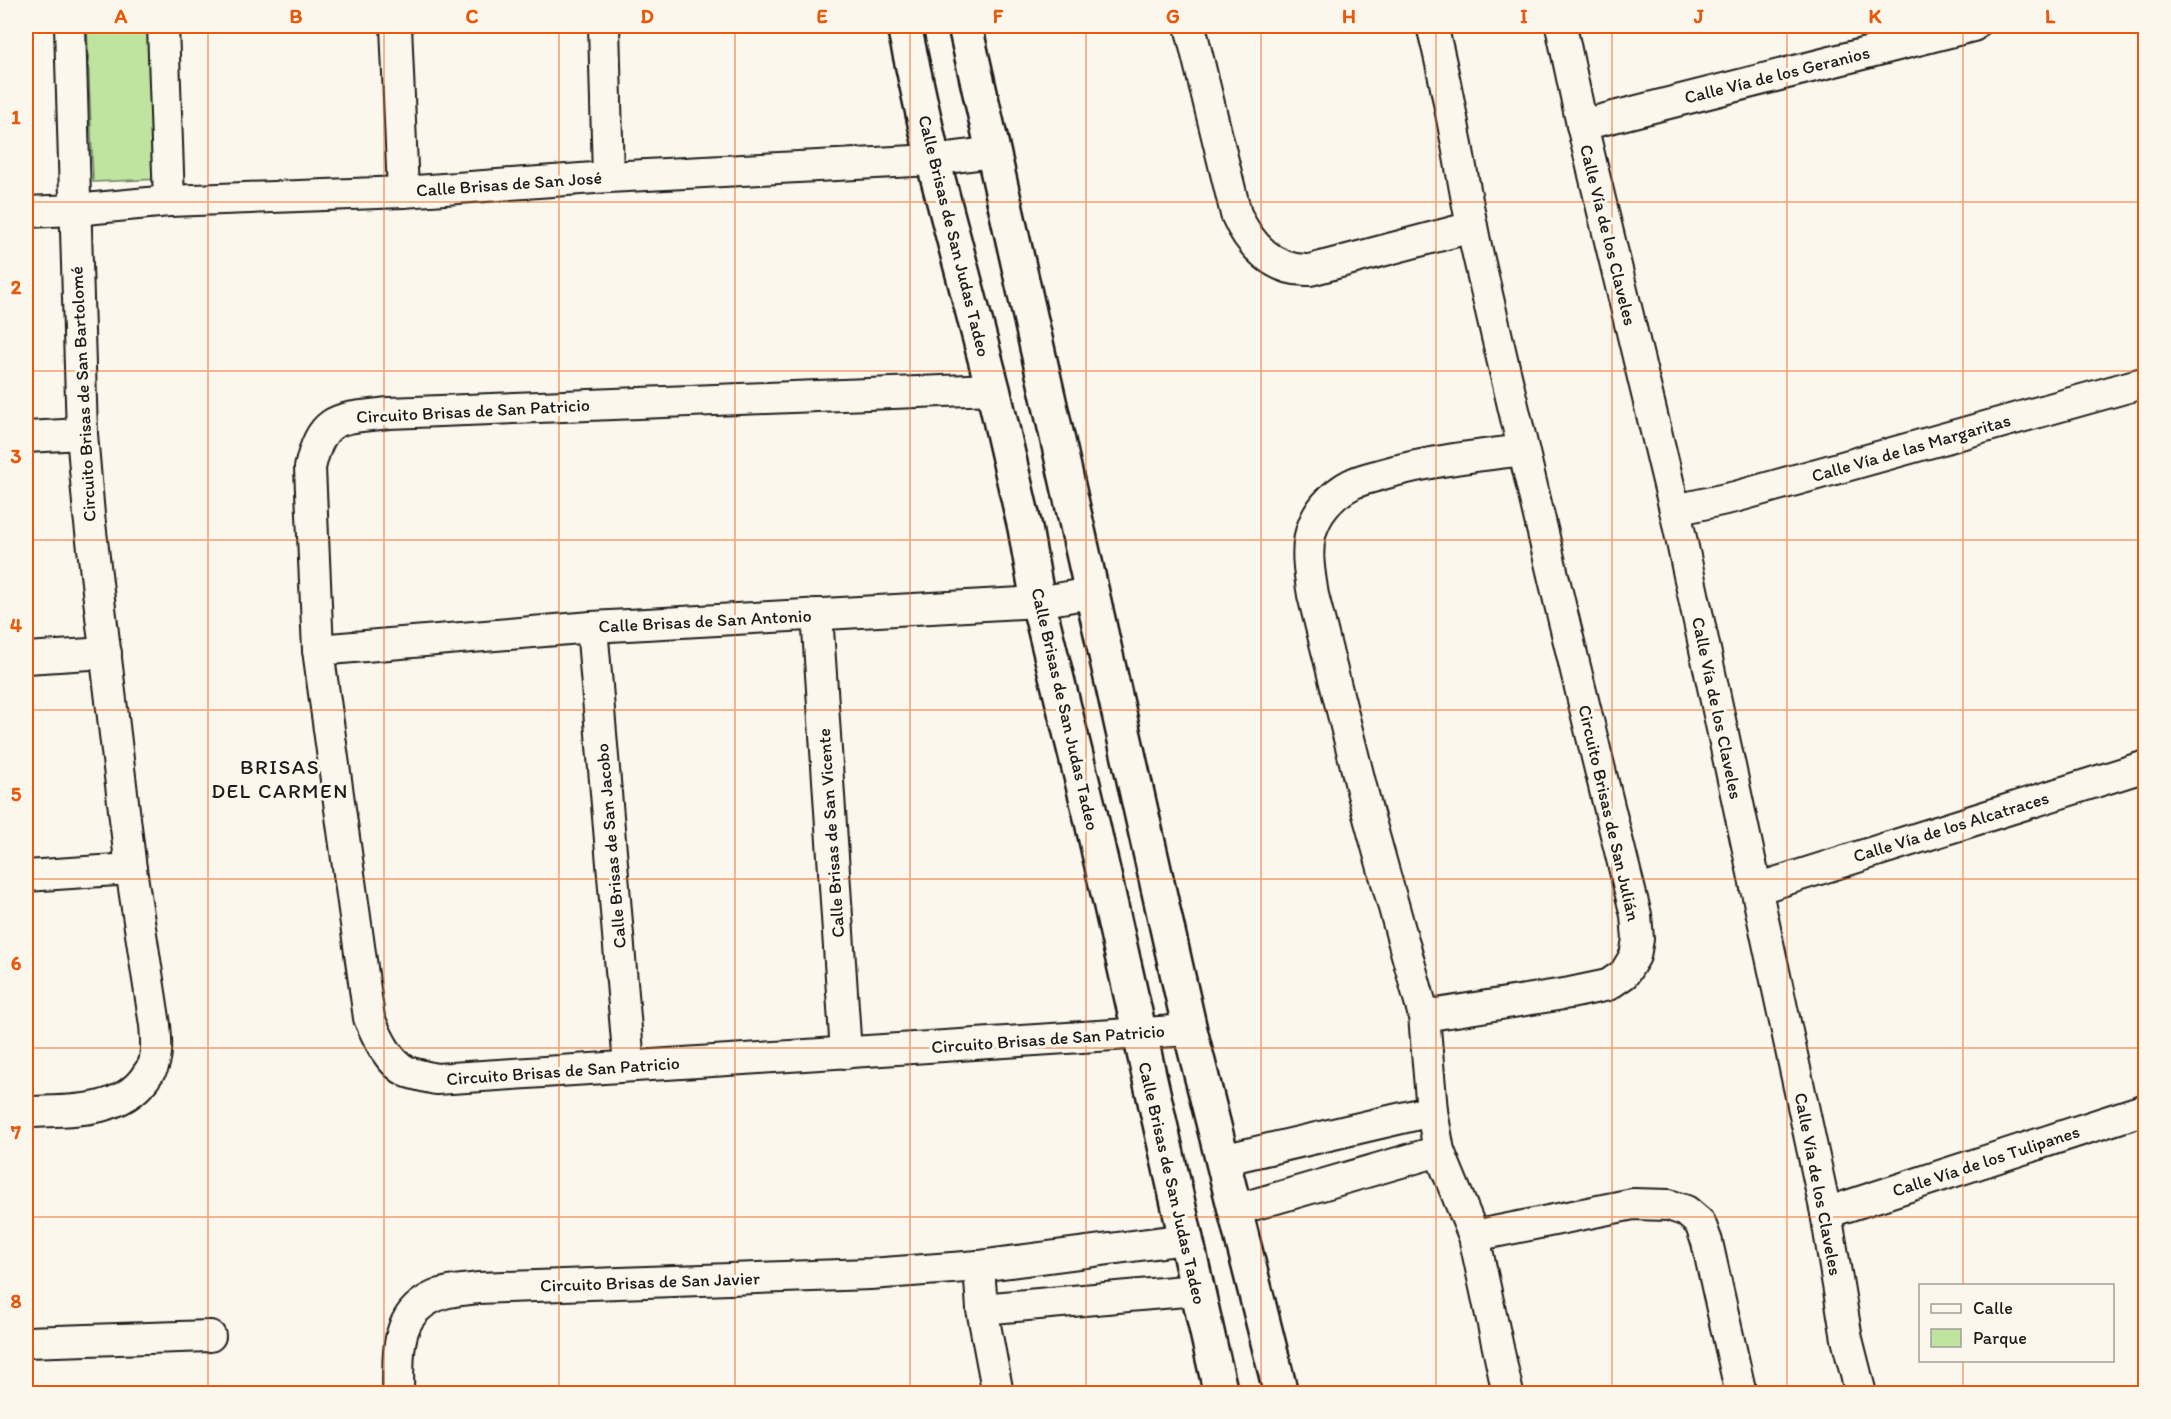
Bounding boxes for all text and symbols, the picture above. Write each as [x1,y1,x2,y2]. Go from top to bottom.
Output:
text: A [114,4,128,28]
text: B [290,4,303,28]
text: C [466,4,479,28]
text: D [640,4,654,28]
text: E [816,4,828,28]
text: F [993,4,1004,28]
text: G [1166,4,1180,28]
text: H [1342,4,1356,28]
text: I [1520,4,1528,28]
text: J [1693,4,1704,28]
text: K [1869,4,1883,28]
text: L [2045,4,2056,28]
street label: Calle Vía de los Geranios [1682,41,1872,109]
text: 1 [11,105,21,129]
street label: Calle Brisas de San Judas Tadeo [913,113,995,359]
street label: Calle Vía de los Claveles [1575,142,1641,328]
street label: Calle Brisas de San José [415,167,603,201]
street label: Circuito Brisas de San Bartolomé [65,266,101,522]
text: 2 [11,275,22,299]
street label: Circuito Brisas de San Patricio [356,394,590,428]
street label: Calle Vía de las Margaritas [1809,409,2013,487]
text: 3 [11,444,22,468]
street label: Calle Brisas de San Judas Tadeo [1026,586,1104,832]
street label: Calle Brisas de San Antonio [598,604,812,638]
text: 4 [10,613,22,637]
street label: Calle Vía de los Claveles [1687,615,1747,801]
street label: Circuito Brisas de San Julián [1573,703,1645,923]
street label: Calle Brisas de San Vicente [813,728,849,938]
street label: Calle Brisas de San Jacobo [591,742,631,950]
district label: BRISAS DEL CARMEN [211,754,349,803]
text: 5 [11,782,22,806]
street label: Calle Vía de los Alcatraces [1850,787,2052,867]
text: 6 [11,951,22,975]
street label: Circuito Brisas de San Patricio [931,1020,1165,1058]
street label: Circuito Brisas de San Patricio [446,1052,680,1090]
street label: Calle Brisas de San Judas Tadeo [1133,1060,1211,1306]
street label: Calle Vía de los Claveles [1789,1091,1847,1277]
text: 7 [10,1120,21,1144]
street label: Calle Vía de los Tulipanes [1890,1120,2082,1202]
street label: Circuito Brisas de San Javier [540,1267,761,1297]
legend [1919,1284,2114,1362]
text: 8 [11,1289,22,1313]
text: Calle [1973,1297,2013,1319]
text: Parque [1973,1327,2027,1349]

